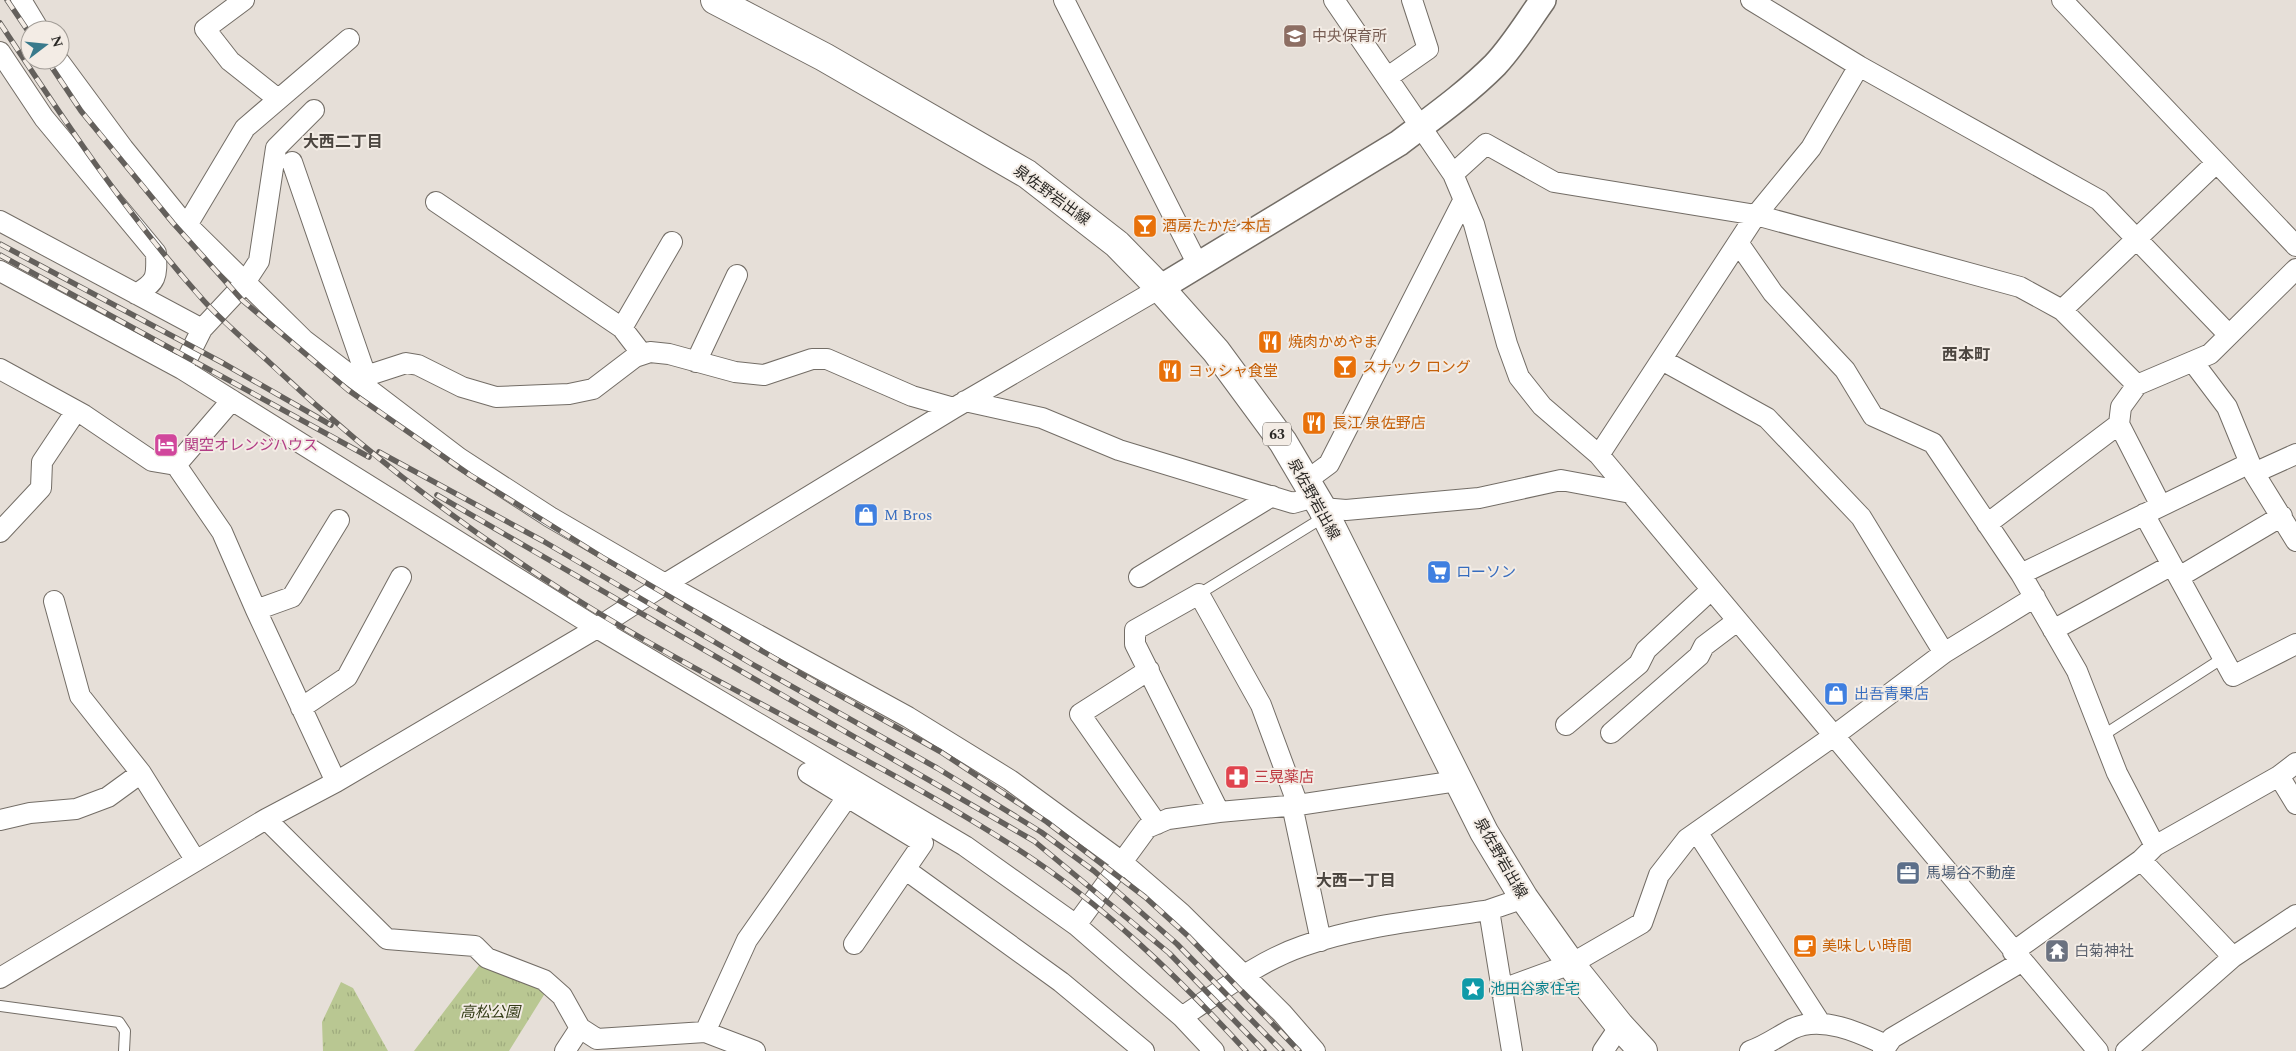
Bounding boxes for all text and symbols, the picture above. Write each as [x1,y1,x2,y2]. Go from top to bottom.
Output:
north arrow [20,20,70,70]
school or university icon: 中央保育所 [1282,23,1308,49]
place label: 中央保育所 [1312,25,1387,48]
text: N [45,33,69,50]
district label: 大西二丁目 [303,130,383,154]
street label: 泉佐野岩出線 [1009,160,1095,231]
bar icon: 酒房たかだ 本店 [1132,213,1158,239]
place label: 酒房たかだ 本店 [1162,215,1271,238]
restaurant icon: 焼肉かめやま [1257,329,1283,355]
place label: 焼肉かめやま [1288,331,1378,354]
district label: 西本町 [1942,343,1990,367]
bar icon: スナック ロング [1332,354,1358,380]
place label: スナック ロング [1362,356,1471,379]
restaurant icon: ヨッシャ食堂 [1157,358,1183,384]
place label: ヨッシャ食堂 [1188,360,1278,383]
restaurant icon: 長江 泉佐野店 [1301,410,1327,436]
place label: 長江 泉佐野店 [1332,412,1426,435]
road number: 63 [1263,422,1291,446]
hotel icon: 関空オレンジハウス [153,432,179,458]
place label: 関空オレンジハウス [184,434,318,457]
street label: 泉佐野岩出線 [1282,454,1345,544]
shop icon: M Bros [853,502,879,528]
place label: M Bros [884,504,933,527]
supermarket icon: ローソン [1426,559,1452,585]
place label: ローソン [1456,561,1516,584]
shop icon: 出吾青果店 [1823,681,1849,707]
place label: 出吾青果店 [1854,683,1929,706]
pharmacy icon: 三晃薬店 [1224,764,1250,790]
place label: 三晃薬店 [1254,766,1314,789]
street label: 泉佐野岩出線 [1468,814,1533,903]
office icon: 馬場谷不動産 [1895,860,1921,886]
place label: 馬場谷不動産 [1926,862,2016,885]
district label: 大西一丁目 [1316,869,1396,893]
cafe icon: 美味しい時間 [1792,933,1818,959]
place label: 美味しい時間 [1822,935,1912,958]
temple icon: 白菊神社 [2044,938,2070,964]
place label: 白菊神社 [2074,940,2134,963]
place icon: 池田谷家住宅 [1460,976,1486,1002]
place label: 池田谷家住宅 [1490,978,1580,1001]
park label: 高松公園 [460,1001,522,1024]

